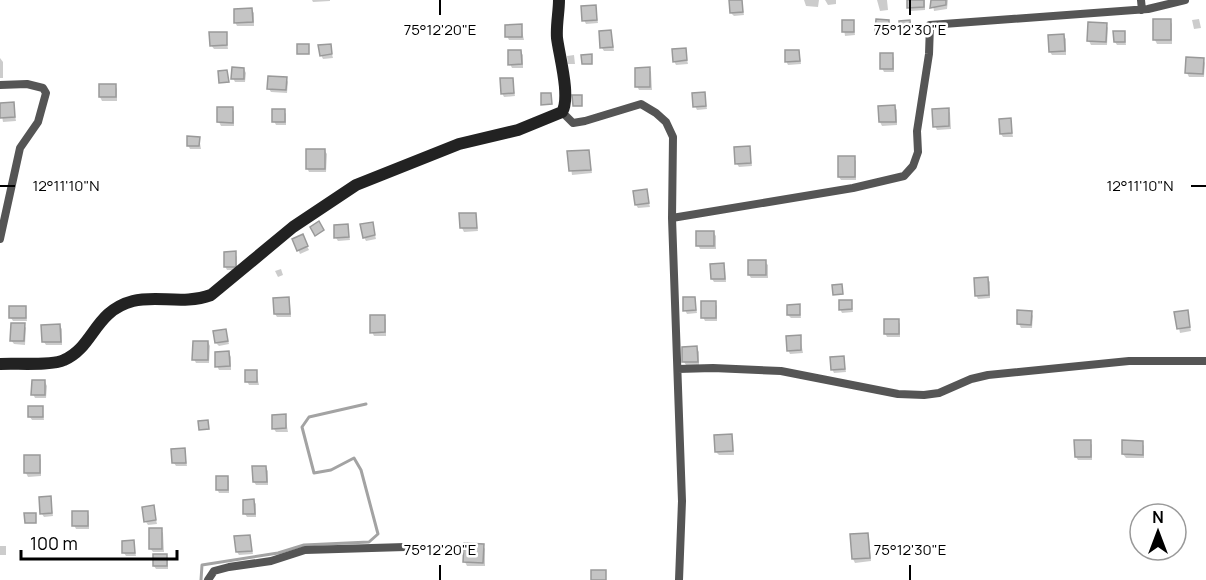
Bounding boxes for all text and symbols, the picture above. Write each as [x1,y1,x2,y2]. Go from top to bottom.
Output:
text: 75°12'20"E [404,19,476,40]
text: 75°12'30"E [874,19,946,40]
text: 12°11'10"N [32,175,100,196]
text: 12°11'10"N [1106,175,1174,196]
north arrow [1128,502,1188,562]
text: N [1152,506,1164,528]
scale bar [21,523,177,561]
text: 100 m [30,531,78,555]
text: 75°12'20"E [404,539,476,560]
text: 75°12'30"E [874,539,946,560]

